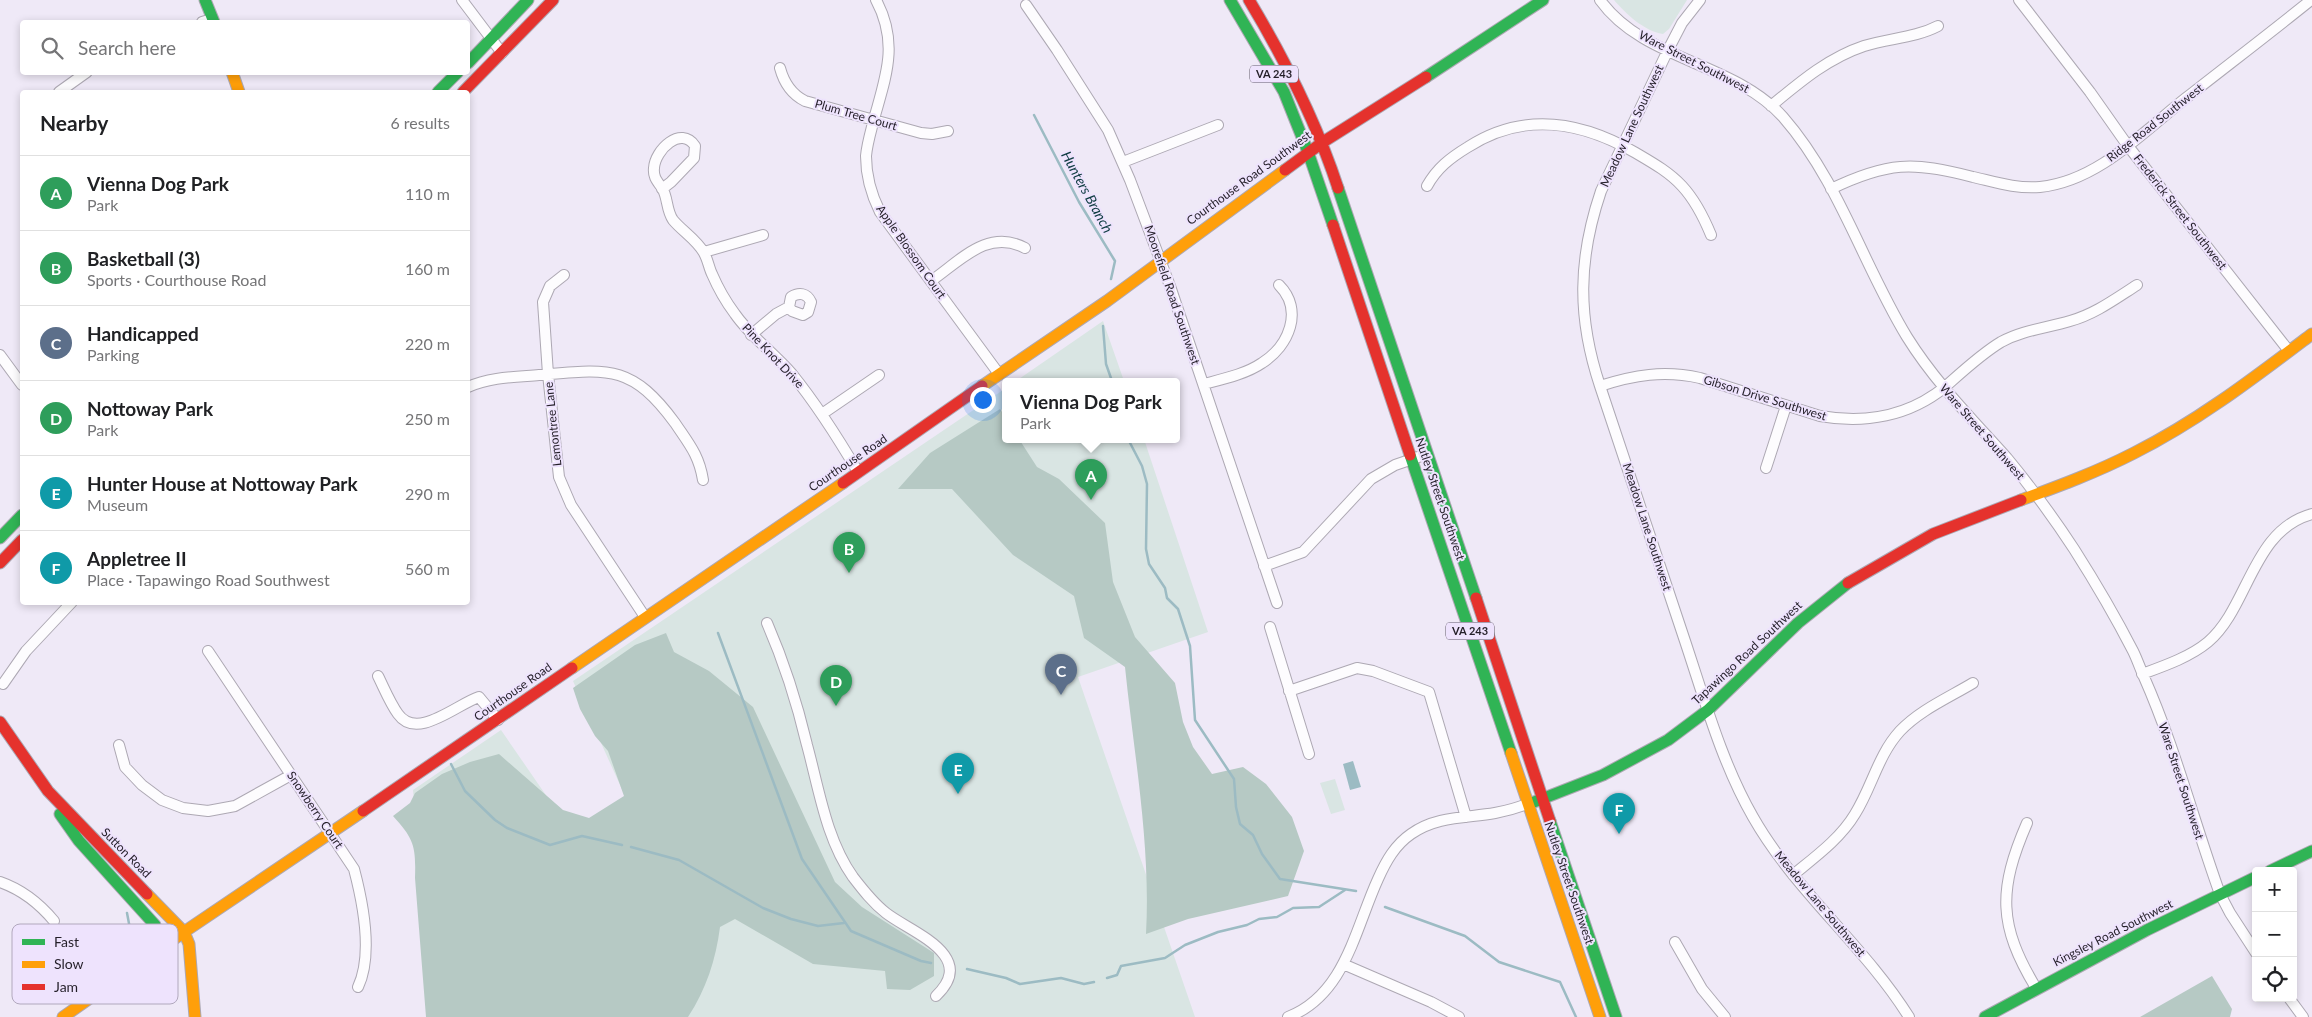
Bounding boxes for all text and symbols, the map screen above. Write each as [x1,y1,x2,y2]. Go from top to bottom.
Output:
search box [20,20,470,75]
street label: Ware Street Southwest [1636,27,1753,96]
icon: search [38,34,66,62]
text: Search here [78,36,176,59]
street label: Meadow Lane Southwest [1597,62,1667,189]
road number: VA 243 [1250,66,1298,82]
street label: Ridge Road Southwest [2103,80,2207,165]
street label: Plum Tree Court [813,96,900,134]
text: Nearby [40,110,108,135]
text: 6 results [390,113,450,132]
street label: Courthouse Road Southwest [1183,127,1315,228]
water label: Hunters Branch [1058,148,1117,236]
street label: Frederick Street Southwest [2131,151,2231,273]
text: Vienna Dog Park [87,172,229,195]
text: A [50,184,62,203]
text: 110 m [405,184,450,203]
text: Park [87,195,118,214]
street label: Apple Blossom Court [873,202,950,302]
street label: Moorefield Road Southwest [1142,223,1204,367]
text: Basketball (3) [87,247,200,270]
text: B [51,259,61,278]
text: 160 m [405,259,450,278]
text: Sports · Courthouse Road [87,270,266,289]
street label: Pine Knot Drive [739,320,807,391]
text: Handicapped [87,322,199,345]
text: C [51,334,61,353]
text: 220 m [405,334,450,353]
text: Parking [87,345,139,364]
street label: Gibson Drive Southwest [1702,372,1829,424]
popup [1002,378,1180,443]
street label: Lemontree Lane [541,381,564,467]
street label: Ware Street Southwest [1937,381,2029,483]
your location [970,387,996,413]
text: Vienna Dog Park [1020,390,1162,413]
text: Nottoway Park [87,397,213,420]
text: D [50,409,62,428]
text: 250 m [405,409,450,428]
text: Park [1020,413,1051,432]
text: Park [87,420,118,439]
street label: Courthouse Road [806,431,890,494]
street label: Nutley Street Southwest [1412,435,1469,563]
pin: A [1075,459,1107,500]
street label: Meadow Lane Southwest [1620,461,1675,593]
text: Hunter House at Nottoway Park [87,472,358,495]
text: E [51,484,61,503]
text: 290 m [405,484,450,503]
text: Museum [87,495,148,514]
pin: B [833,532,865,573]
text: Appletree II [87,547,187,570]
text: F [51,559,61,578]
text: 560 m [405,559,450,578]
text: Place · Tapawingo Road Southwest [87,570,330,589]
street label: Tapawingo Road Southwest [1688,597,1805,708]
road number: VA 243 [1446,622,1494,640]
pin: C [1045,654,1077,695]
street label: Courthouse Road [471,659,554,724]
pin: D [820,665,852,706]
street label: Ware Street Southwest [2155,720,2208,842]
pin: E [942,753,974,794]
street label: Snowberry Court [284,768,347,852]
pin: F [1603,793,1635,834]
street label: Nutley Street Southwest [1541,819,1598,947]
street label: Sutton Road [98,825,154,881]
street label: Meadow Lane Southwest [1772,848,1869,960]
map controls [2252,867,2297,1002]
button: + [2252,867,2297,912]
street label: Kingsley Road Southwest [2050,895,2176,969]
button: − [2252,912,2297,957]
legend [12,924,178,1004]
text: Fast [54,933,79,950]
text: Slow [54,955,84,972]
button: locate [2252,957,2297,1002]
text: Jam [54,978,78,995]

